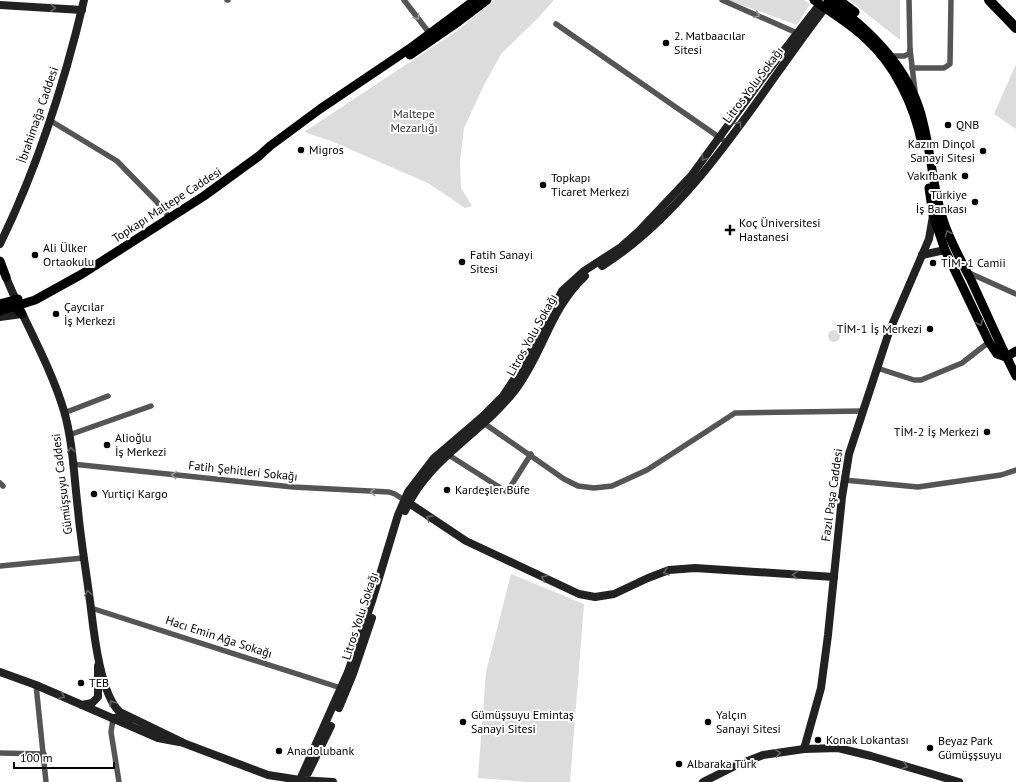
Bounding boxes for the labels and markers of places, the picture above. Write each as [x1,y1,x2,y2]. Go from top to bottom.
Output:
place label: 2. Matbaacılar Sitesi [674,28,745,57]
marker: 2. Matbaacılar Sitesi [661,38,671,48]
place label: QNB [956,117,979,132]
marker: QNB [943,120,953,130]
place label: Kazım Dinçol Sanayi Sitesi [908,136,975,165]
place label: Migros [309,142,344,157]
marker: Migros [296,145,306,155]
marker: Kazım Dinçol Sanayi Sitesi [978,146,988,156]
place label: Vakıfbank [906,168,957,183]
place label: Topkapı Ticaret Merkezi [551,170,630,199]
marker: Vakıfbank [960,171,970,181]
marker: Topkapı Ticaret Merkezi [538,180,548,190]
place label: Türkiye İş Bankası [916,187,967,216]
marker: Türkiye İş Bankası [970,197,980,207]
place label: Koç Üniversitesi Hastanesi [739,215,821,244]
marker: Koç Üniversitesi Hastanesi [724,224,736,236]
place label: Ali Ülker Ortaokulu [43,240,94,269]
place label: Fatih Sanayi Sitesi [470,247,533,276]
marker: Ali Ülker Ortaokulu [30,250,40,260]
place label: TİM- 1 Camii [941,255,1006,270]
marker: Fatih Sanayi Sitesi [457,257,467,267]
marker: TİM- 1 Camii [928,258,938,268]
place label: Çaycılar İş Merkezi [64,299,116,328]
marker: Çaycılar İş Merkezi [51,309,61,319]
place label: TİM-1 İş Merkezi [837,321,922,336]
marker: TİM-1 İş Merkezi [925,324,935,334]
place label: TİM-2 İş Merkezi [894,424,979,439]
marker: TİM-2 İş Merkezi [982,427,992,437]
place label: Alioğlu İş Merkezi [115,430,167,459]
marker: Alioğlu İş Merkezi [102,440,112,450]
place label: Kardeşler Büfe [455,482,530,497]
marker: Kardeşler Büfe [442,485,452,495]
place label: Yurtiçi Kargo [102,486,168,501]
marker: Yurtiçi Kargo [89,489,99,499]
place label: TEB [89,675,109,690]
marker: TEB [76,678,86,688]
place label: Gümüşsuyu Emintaş Sanayi Sitesi [471,707,574,736]
place label: Yalçın Sanayi Sitesi [716,707,781,736]
marker: Gümüşsuyu Emintaş Sanayi Sitesi [458,717,468,727]
marker: Yalçın Sanayi Sitesi [703,717,713,727]
place label: Konak Lokantası [826,732,909,747]
place label: Beyaz Park Gümüşşsuyu [938,733,1002,762]
marker: Konak Lokantası [813,735,823,745]
place label: Anadolubank [287,743,354,758]
marker: Beyaz Park Gümüşşsuyu [925,743,935,753]
marker: Anadolubank [274,746,284,756]
place label: Albaraka Türk [687,756,757,771]
marker: Albaraka Türk [674,759,684,769]

